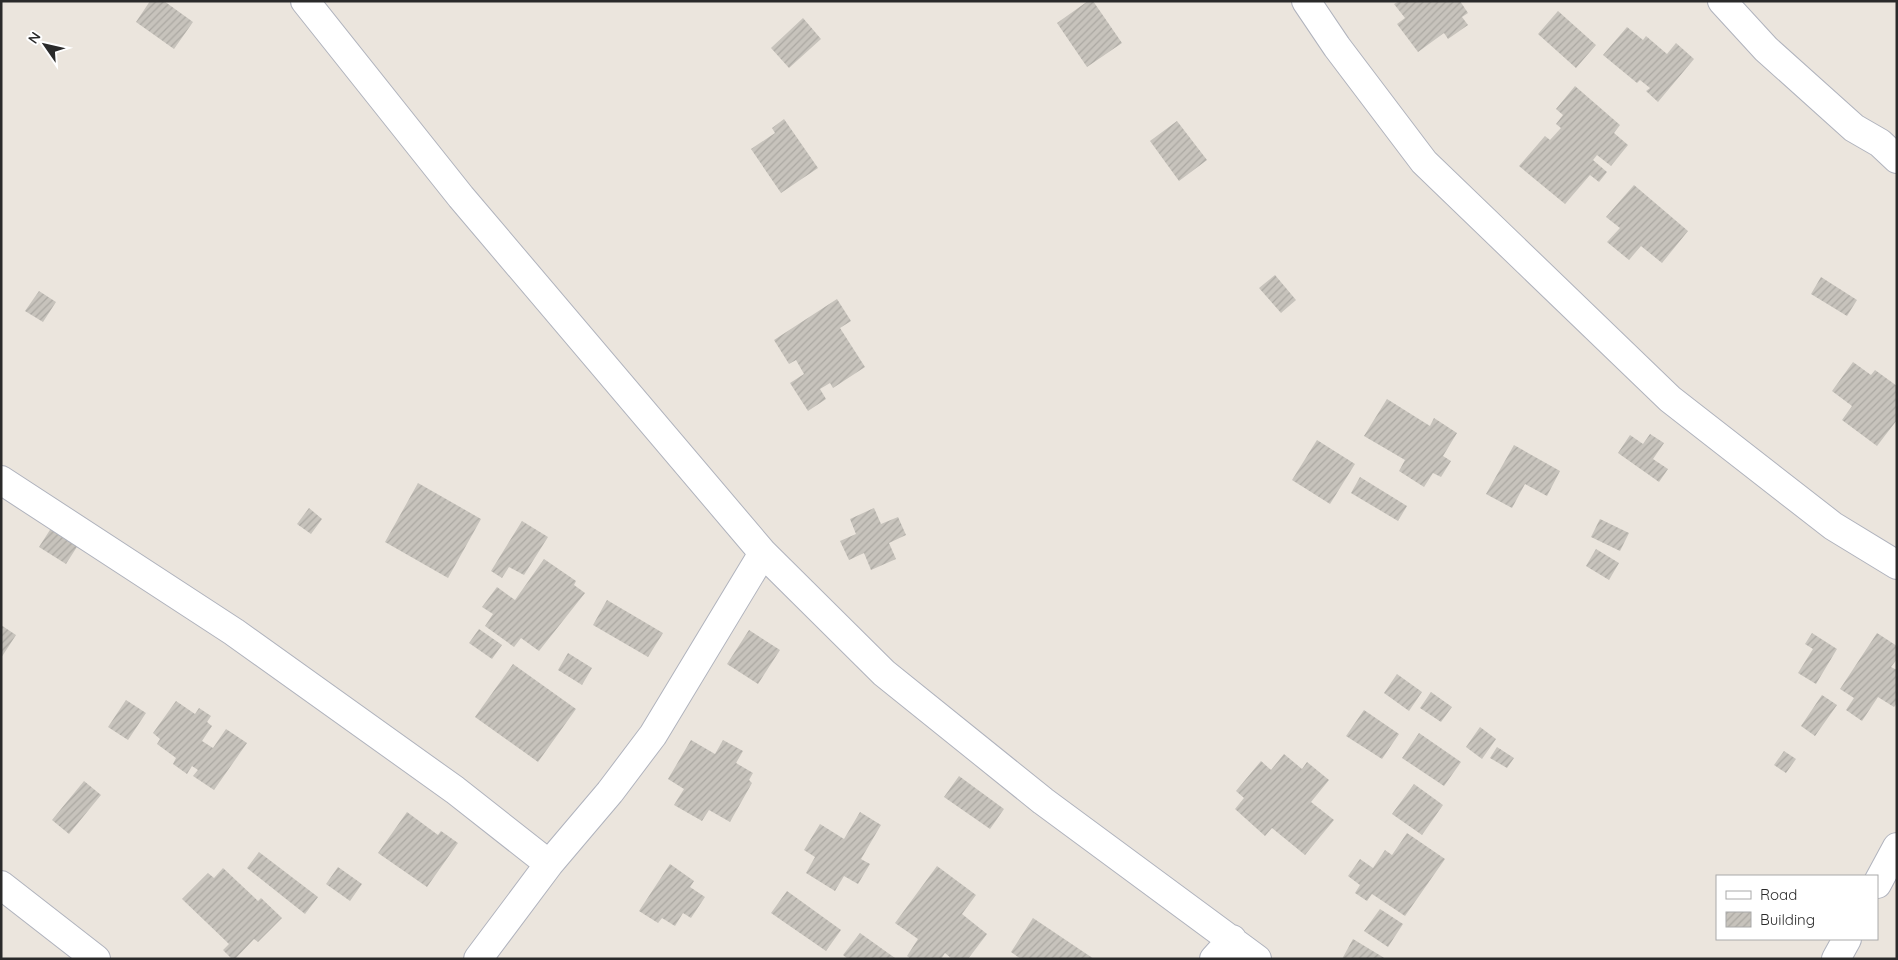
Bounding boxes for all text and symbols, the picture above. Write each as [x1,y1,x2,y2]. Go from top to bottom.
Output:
north arrow [20,20,70,70]
text: N [24,28,45,47]
legend [1716,875,1878,940]
text: Road [1760,885,1797,904]
text: Building [1760,910,1815,929]

